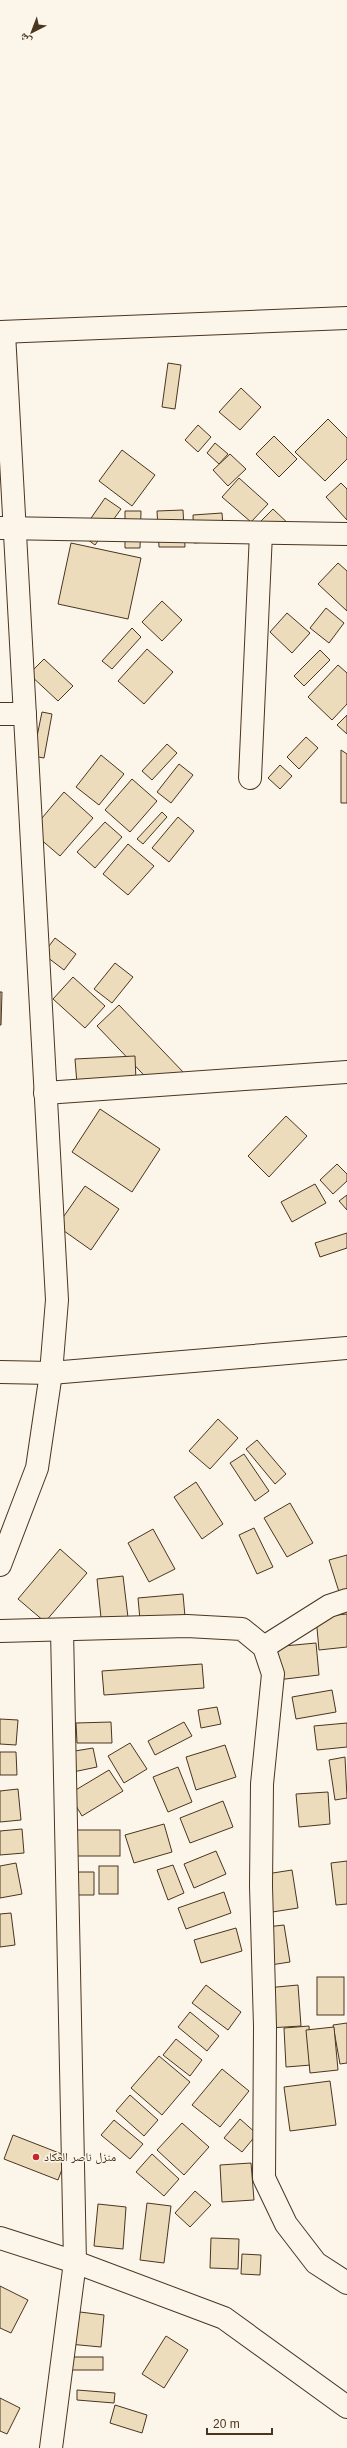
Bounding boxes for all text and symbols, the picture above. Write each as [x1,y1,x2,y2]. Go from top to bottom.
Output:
north arrow [12,12,52,52]
text: ش [17,29,35,48]
place label: منزل ناصر العكاد [44,2150,116,2164]
marker: منزل ناصر العكاد [31,2152,41,2162]
scale bar [207,2410,272,2436]
text: 20 m [213,2417,240,2431]

